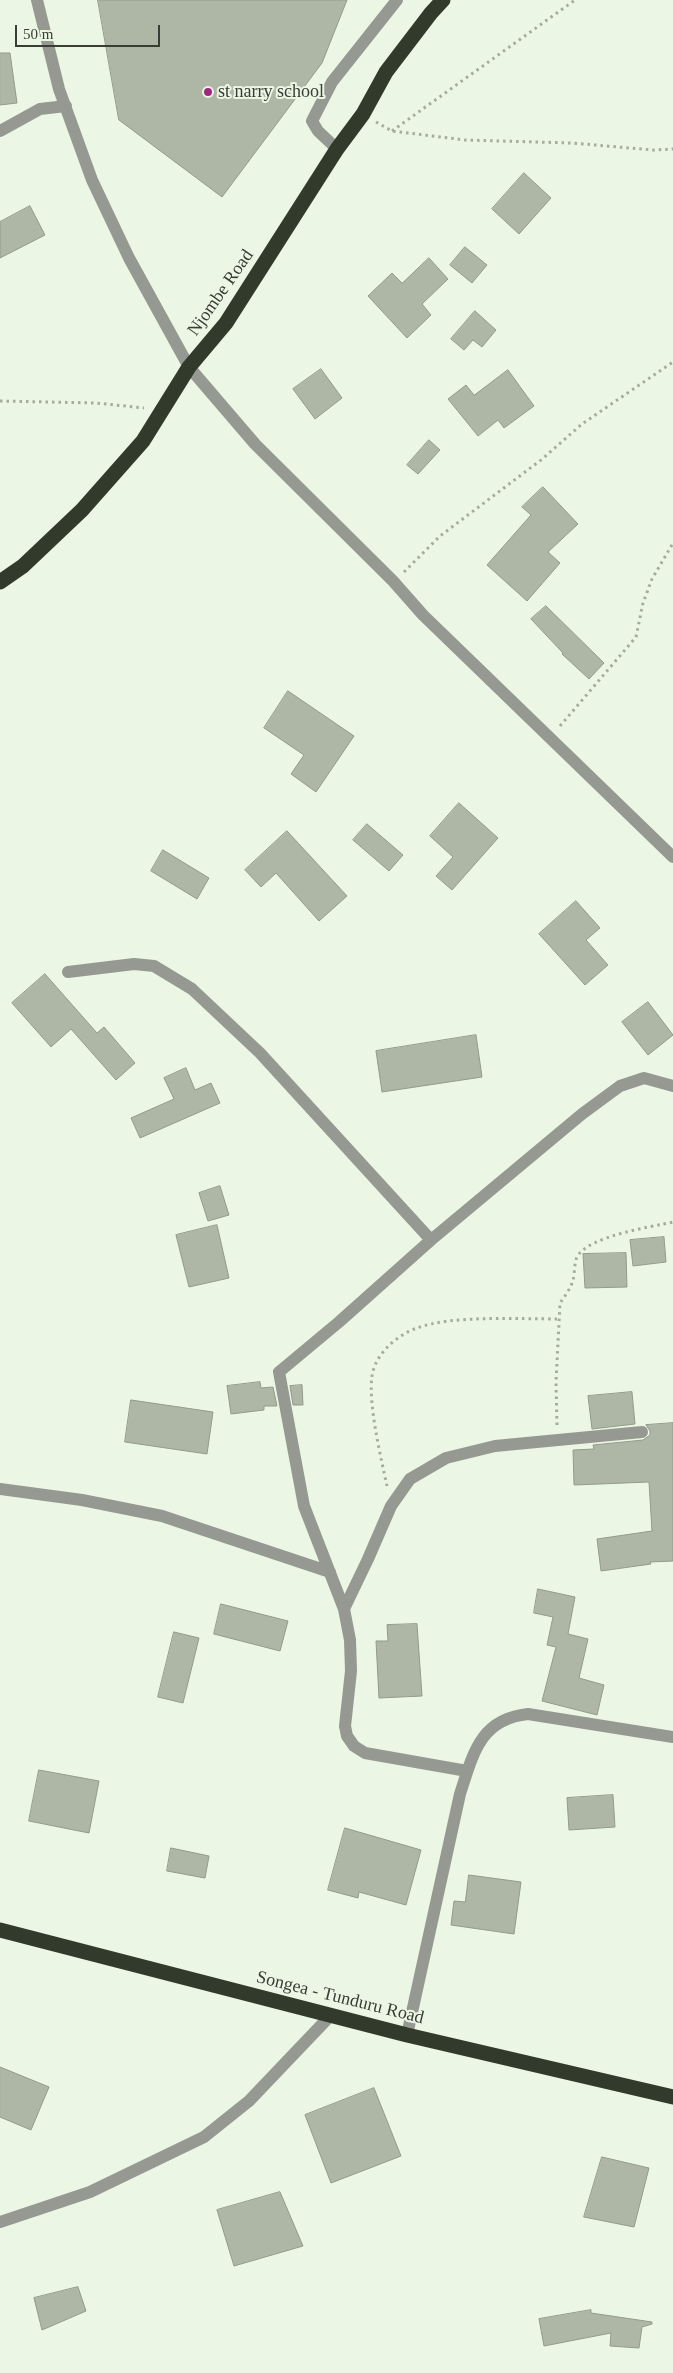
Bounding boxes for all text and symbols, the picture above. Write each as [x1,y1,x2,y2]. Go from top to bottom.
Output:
scale bar [18,15,162,47]
text: 50 m [23,26,53,42]
place label: st narry school [218,81,324,103]
marker: st narry school [202,86,214,98]
street label: Njombe Road [183,246,259,340]
street label: Songea - Tunduru Road [254,1967,426,2029]

